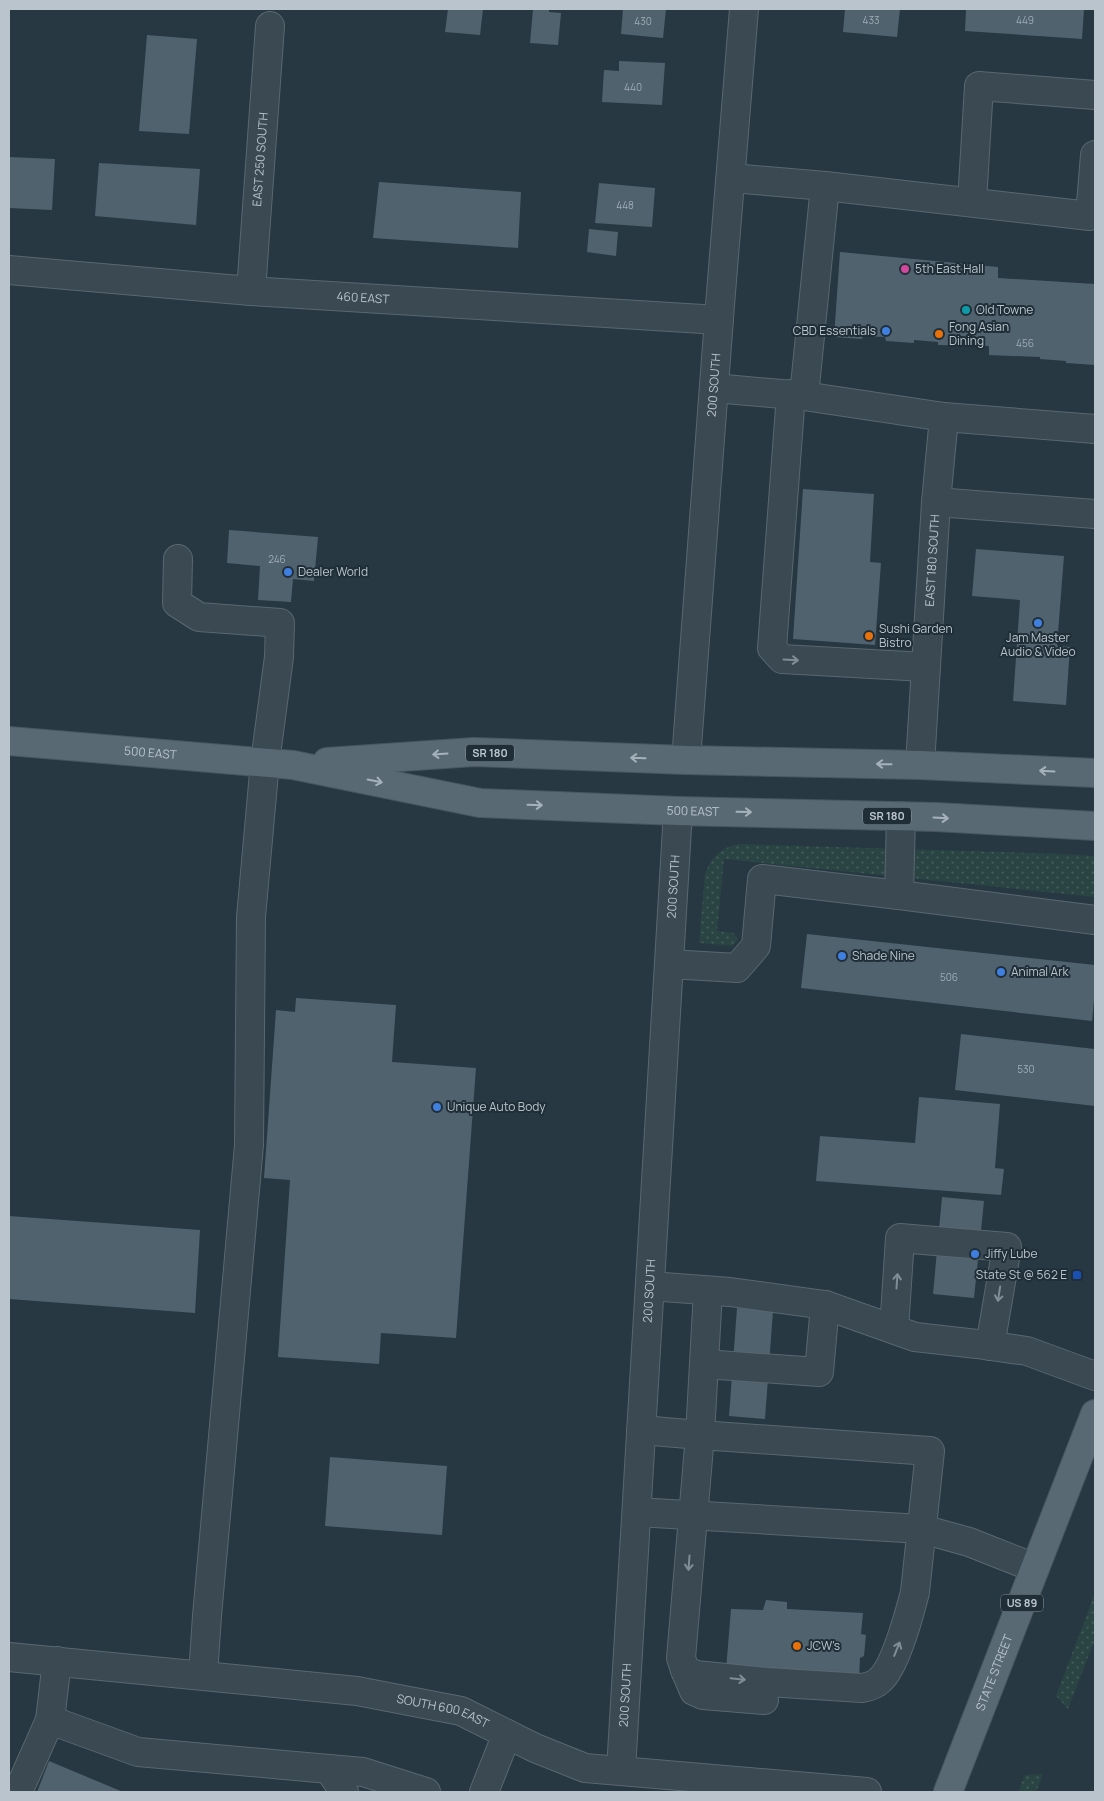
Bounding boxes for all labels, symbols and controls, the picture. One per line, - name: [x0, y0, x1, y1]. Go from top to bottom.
- house number: 433: [863, 13, 879, 27]
- house number: 449: [1016, 13, 1034, 27]
- house number: 430: [634, 14, 652, 28]
- house number: 440: [624, 80, 642, 94]
- street label: EAST 250 SOUTH: [248, 112, 272, 207]
- house number: 448: [616, 198, 634, 212]
- place label: 5th East Hall: [915, 260, 984, 277]
- marker: 5th East Hall: [899, 263, 911, 275]
- street label: 460 EAST: [336, 287, 391, 308]
- place label: Old Towne: [976, 301, 1033, 318]
- marker: Old Towne: [960, 304, 972, 316]
- place label: Fong Asian Dining: [949, 318, 1009, 349]
- place label: CBD Essentials: [793, 322, 876, 339]
- marker: CBD Essentials: [880, 325, 892, 337]
- marker: Fong Asian Dining: [933, 328, 945, 340]
- house number: 456: [1016, 336, 1034, 350]
- street label: 200 SOUTH: [703, 353, 724, 417]
- street label: EAST 180 SOUTH: [921, 514, 943, 607]
- house number: 246: [268, 552, 286, 566]
- place label: Dealer World: [298, 563, 368, 580]
- marker: Dealer World: [282, 566, 294, 578]
- marker: Jam Master Audio & Video: [1032, 617, 1044, 629]
- place label: Sushi Garden Bistro: [879, 620, 953, 651]
- place label: Jam Master Audio & Video: [1000, 629, 1076, 660]
- marker: Sushi Garden Bistro: [863, 630, 875, 642]
- one-way arrow: [782, 655, 798, 664]
- street label: 500 EAST: [124, 742, 178, 763]
- road number: SR 180: [466, 744, 514, 761]
- one-way arrow: [433, 750, 449, 759]
- one-way arrow: [630, 753, 646, 763]
- one-way arrow: [876, 759, 892, 769]
- one-way arrow: [1039, 766, 1055, 775]
- one-way arrow: [367, 777, 383, 786]
- one-way arrow: [527, 800, 543, 810]
- street label: 500 EAST: [666, 802, 720, 820]
- one-way arrow: [736, 808, 752, 817]
- road number: SR 180: [863, 808, 911, 824]
- one-way arrow: [933, 813, 949, 822]
- street label: 200 SOUTH: [663, 854, 683, 919]
- place label: Shade Nine: [852, 947, 915, 964]
- marker: Shade Nine: [836, 950, 848, 962]
- place label: Animal Ark: [1011, 963, 1070, 980]
- marker: Animal Ark: [995, 966, 1007, 978]
- house number: 506: [940, 970, 958, 984]
- house number: 530: [1017, 1062, 1035, 1076]
- place label: Unique Auto Body: [447, 1098, 546, 1115]
- marker: Unique Auto Body: [431, 1101, 443, 1113]
- place label: Jiffy Lube: [985, 1245, 1037, 1262]
- marker: Jiffy Lube: [969, 1248, 981, 1260]
- street label: 200 SOUTH: [639, 1258, 659, 1323]
- place label: State St @ 562 E: [976, 1266, 1067, 1283]
- marker: State St @ 562 E: [1071, 1269, 1083, 1281]
- one-way arrow: [892, 1273, 902, 1289]
- one-way arrow: [994, 1286, 1004, 1302]
- one-way arrow: [685, 1555, 694, 1571]
- road number: US 89: [1001, 1595, 1043, 1612]
- street label: STATE STREET: [971, 1631, 1017, 1713]
- place label: JCW's: [807, 1637, 840, 1654]
- marker: JCW's: [791, 1640, 803, 1652]
- one-way arrow: [892, 1642, 902, 1657]
- street label: 200 SOUTH: [615, 1663, 635, 1727]
- one-way arrow: [730, 1675, 746, 1684]
- street label: SOUTH 600 EAST: [395, 1690, 493, 1732]

